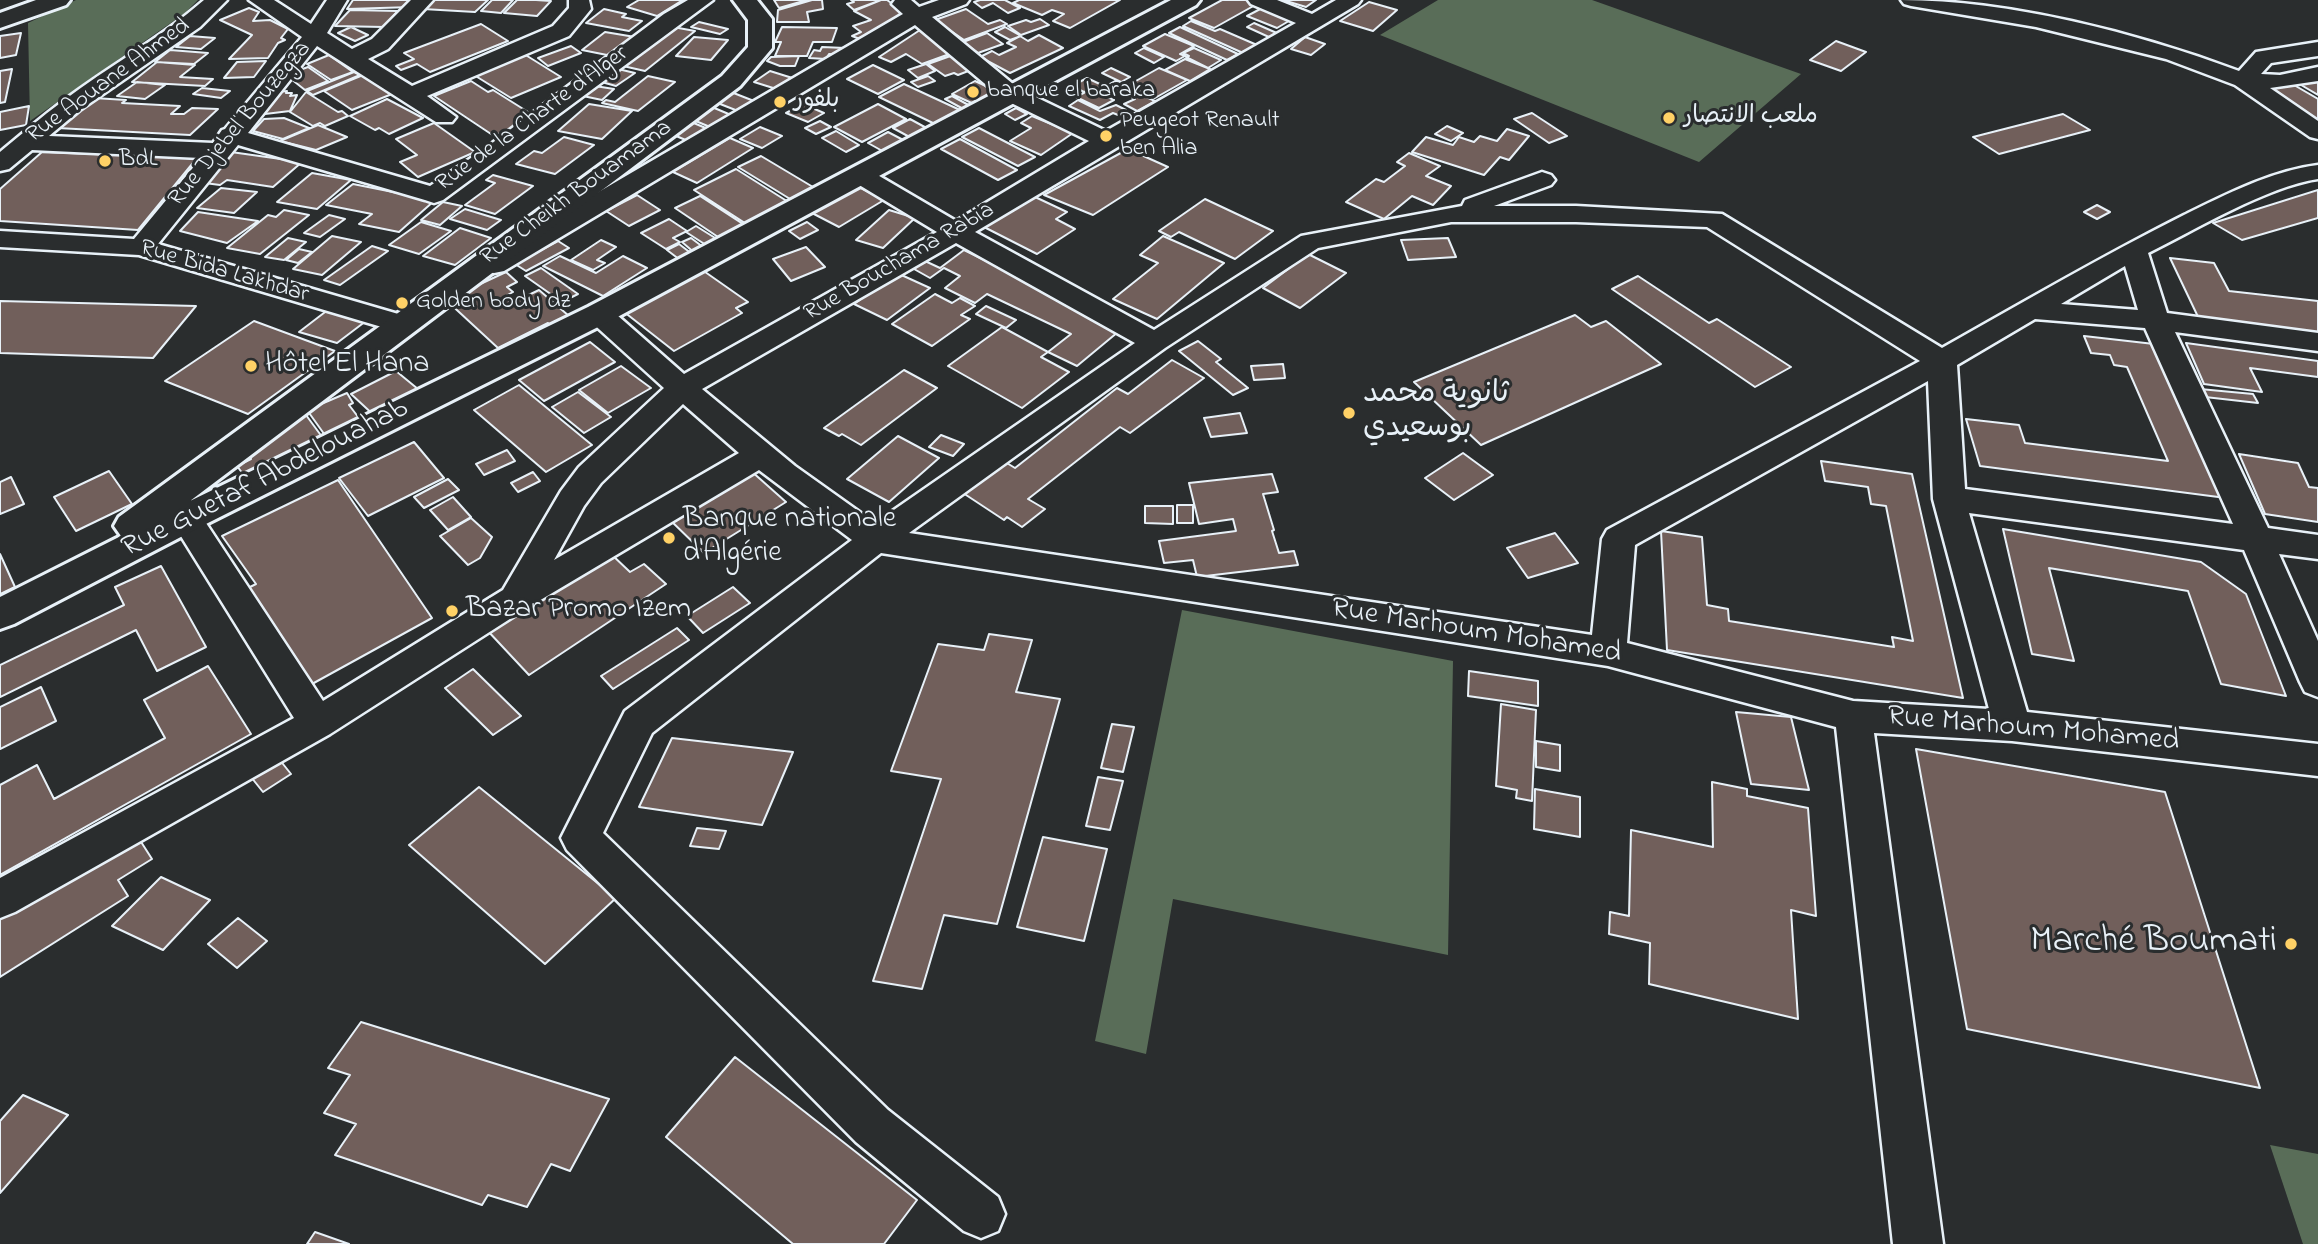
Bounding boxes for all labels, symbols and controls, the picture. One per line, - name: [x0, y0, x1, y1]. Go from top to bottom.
- street label: Rue Aouane Ahmed: [22, 13, 196, 151]
- street label: Rue Djebel Bouzegza: [163, 36, 319, 214]
- street label: Rue de la Charte d'Alger: [431, 41, 635, 199]
- place label: banque el baraka: [987, 78, 1155, 106]
- marker: banque el baraka: [965, 84, 981, 100]
- place label: بلفور: [794, 88, 839, 116]
- marker: بلفور: [772, 94, 788, 110]
- place label: ملعب الانتصار: [1683, 104, 1818, 132]
- place label: Peugeot Renault ben Alia: [1120, 108, 1280, 164]
- marker: ملعب الانتصار: [1661, 110, 1677, 126]
- street label: Rue Cheikh Bouamama: [476, 115, 678, 273]
- marker: Peugeot Renault ben Alia: [1098, 128, 1114, 144]
- place label: BdL: [119, 147, 158, 175]
- marker: BdL: [97, 153, 113, 169]
- street label: Rue Bouchama Rabia: [800, 197, 1000, 329]
- street label: Rue Bida Lakhdar: [136, 235, 312, 311]
- place label: Golden body dz: [416, 289, 570, 317]
- marker: Golden body dz: [394, 295, 410, 311]
- place label: Hôtel El Hana: [265, 348, 429, 384]
- marker: Hôtel El Hana: [243, 358, 259, 374]
- place label: ثانوية محمد بوسعيدي: [1363, 378, 1509, 448]
- street label: Rue Guetaf Abdelouahab: [117, 392, 415, 568]
- marker: ثانوية محمد بوسعيدي: [1341, 405, 1357, 421]
- place label: Banque nationale d'Algérie: [683, 503, 896, 574]
- marker: Banque nationale d'Algérie: [661, 530, 677, 546]
- street label: Rue Marhoum Mohamed: [1329, 592, 1623, 674]
- place label: Bazar Promo Izem: [466, 593, 691, 629]
- marker: Bazar Promo Izem: [444, 603, 460, 619]
- street label: Rue Marhoum Mohamed: [1886, 700, 2180, 762]
- place label: Marché Boumati: [2030, 922, 2277, 966]
- marker: Marché Boumati: [2283, 936, 2299, 952]

